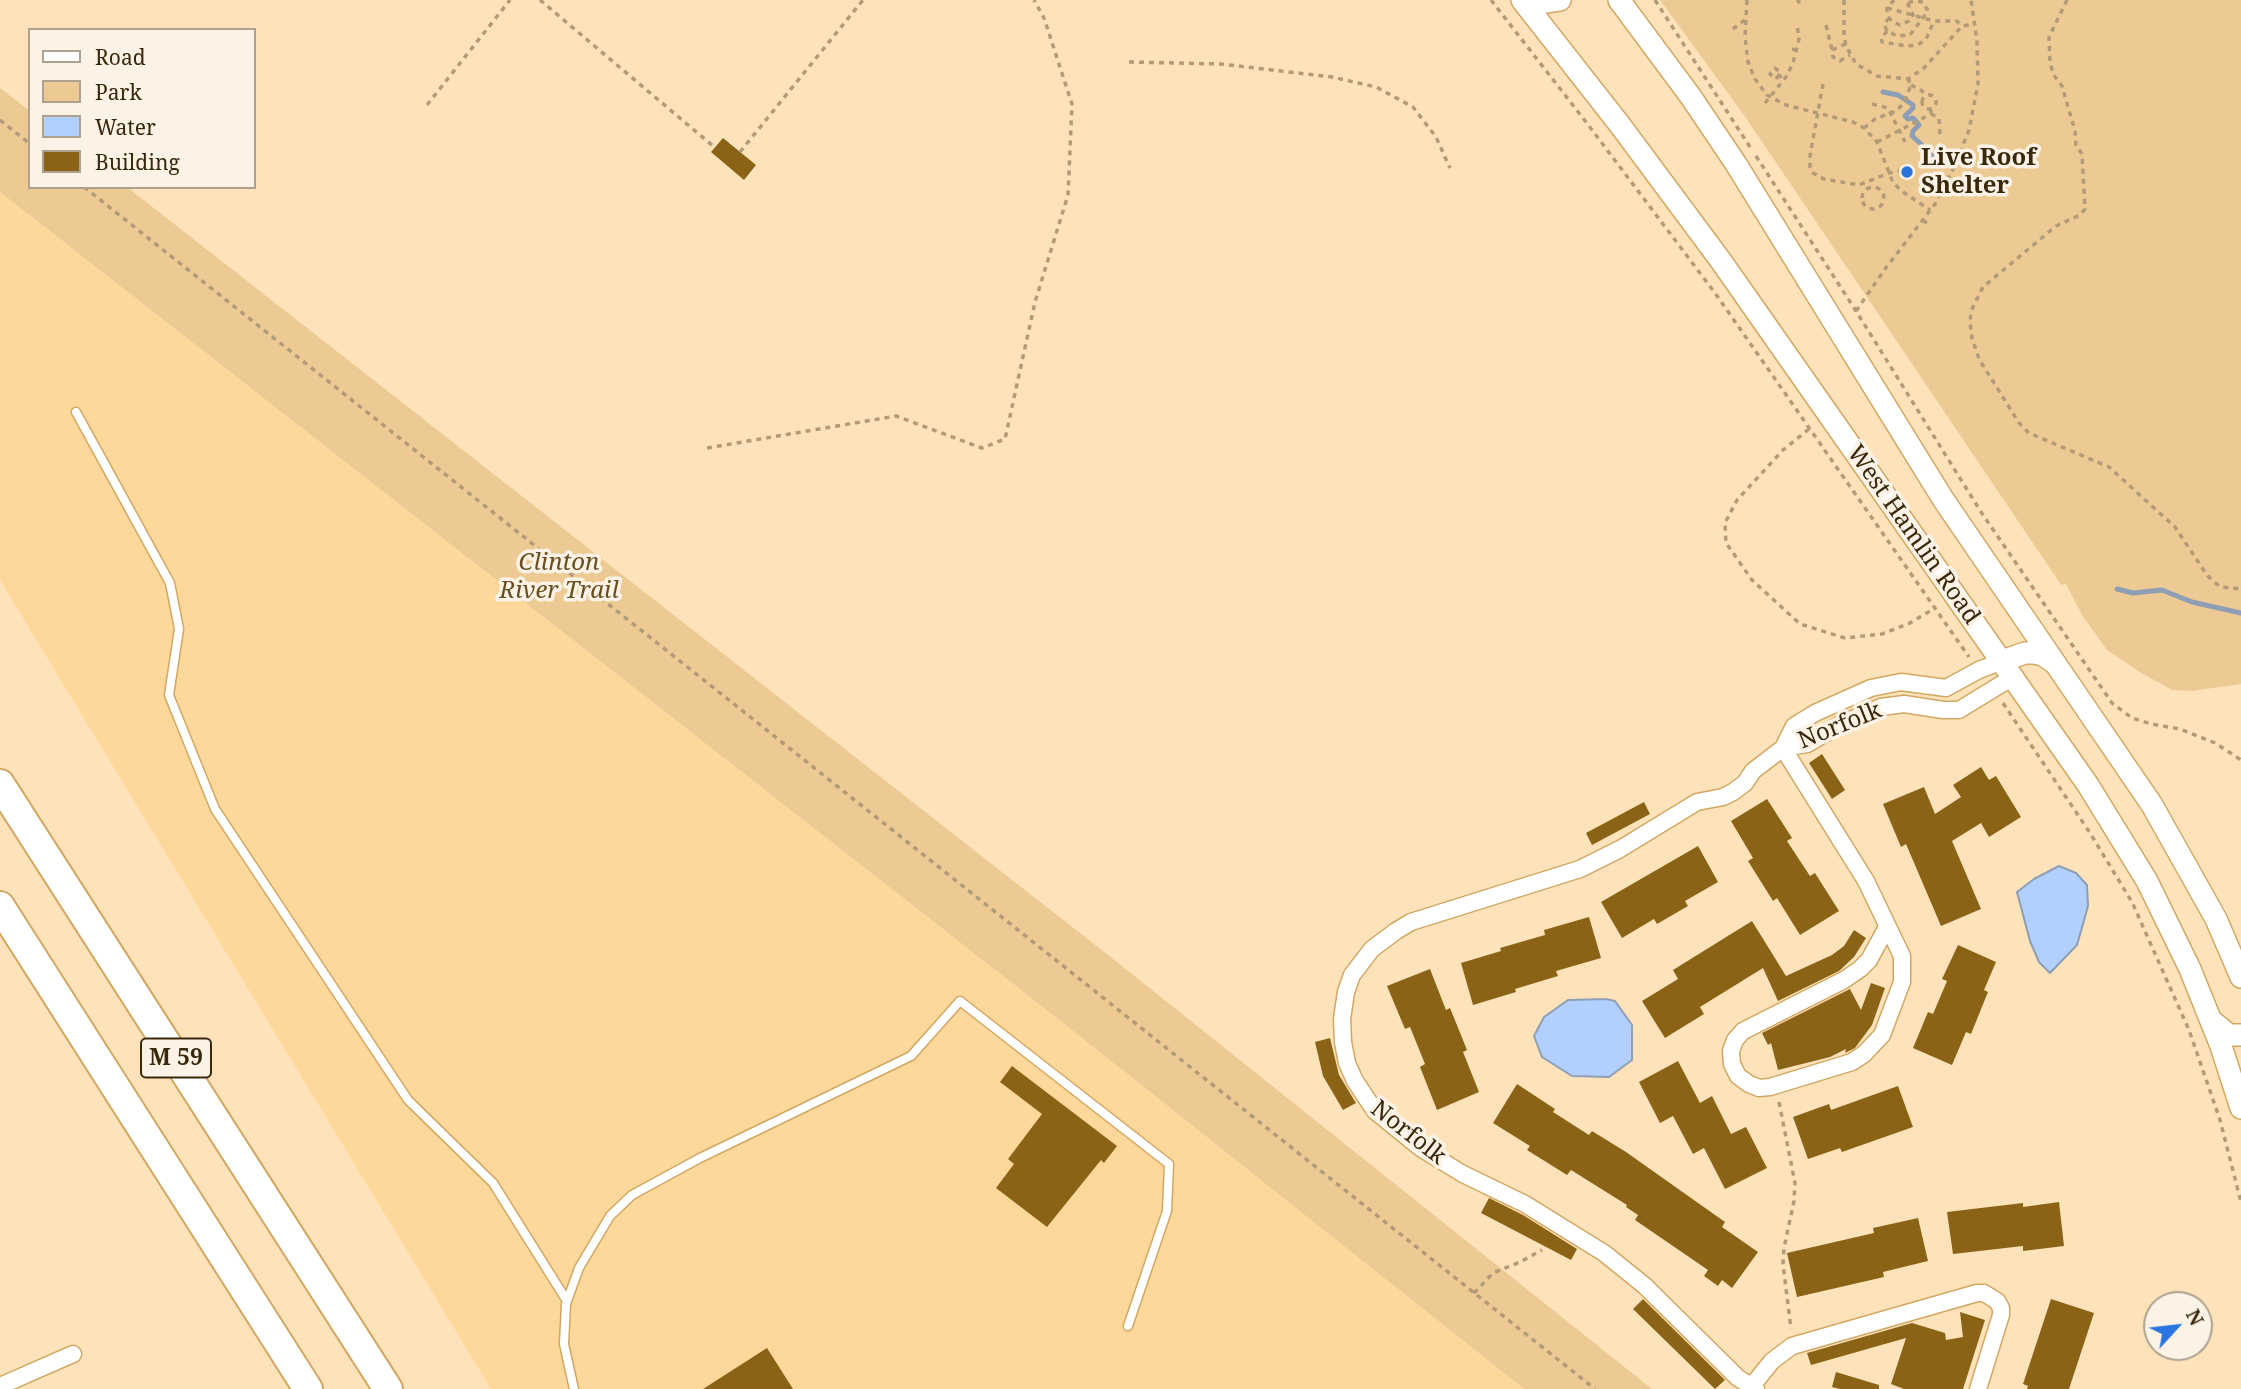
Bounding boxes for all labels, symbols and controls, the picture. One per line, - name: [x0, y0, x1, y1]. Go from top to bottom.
- legend: [28, 28, 256, 189]
- text: Road: [95, 43, 146, 71]
- text: Park: [95, 78, 142, 106]
- text: Water: [95, 113, 156, 141]
- place label: Live Roof Shelter: [1921, 144, 2036, 200]
- text: Building: [95, 148, 180, 176]
- marker: Live Roof Shelter: [1899, 164, 1915, 180]
- street label: West Hamlin Road: [1840, 440, 1986, 630]
- park label: Clinton River Trail: [499, 549, 619, 605]
- street label: Norfolk: [1794, 696, 1886, 756]
- road number: M 59: [141, 1038, 211, 1078]
- street label: Norfolk: [1365, 1095, 1451, 1171]
- north arrow: [2143, 1291, 2213, 1361]
- text: N: [2180, 1305, 2210, 1330]

